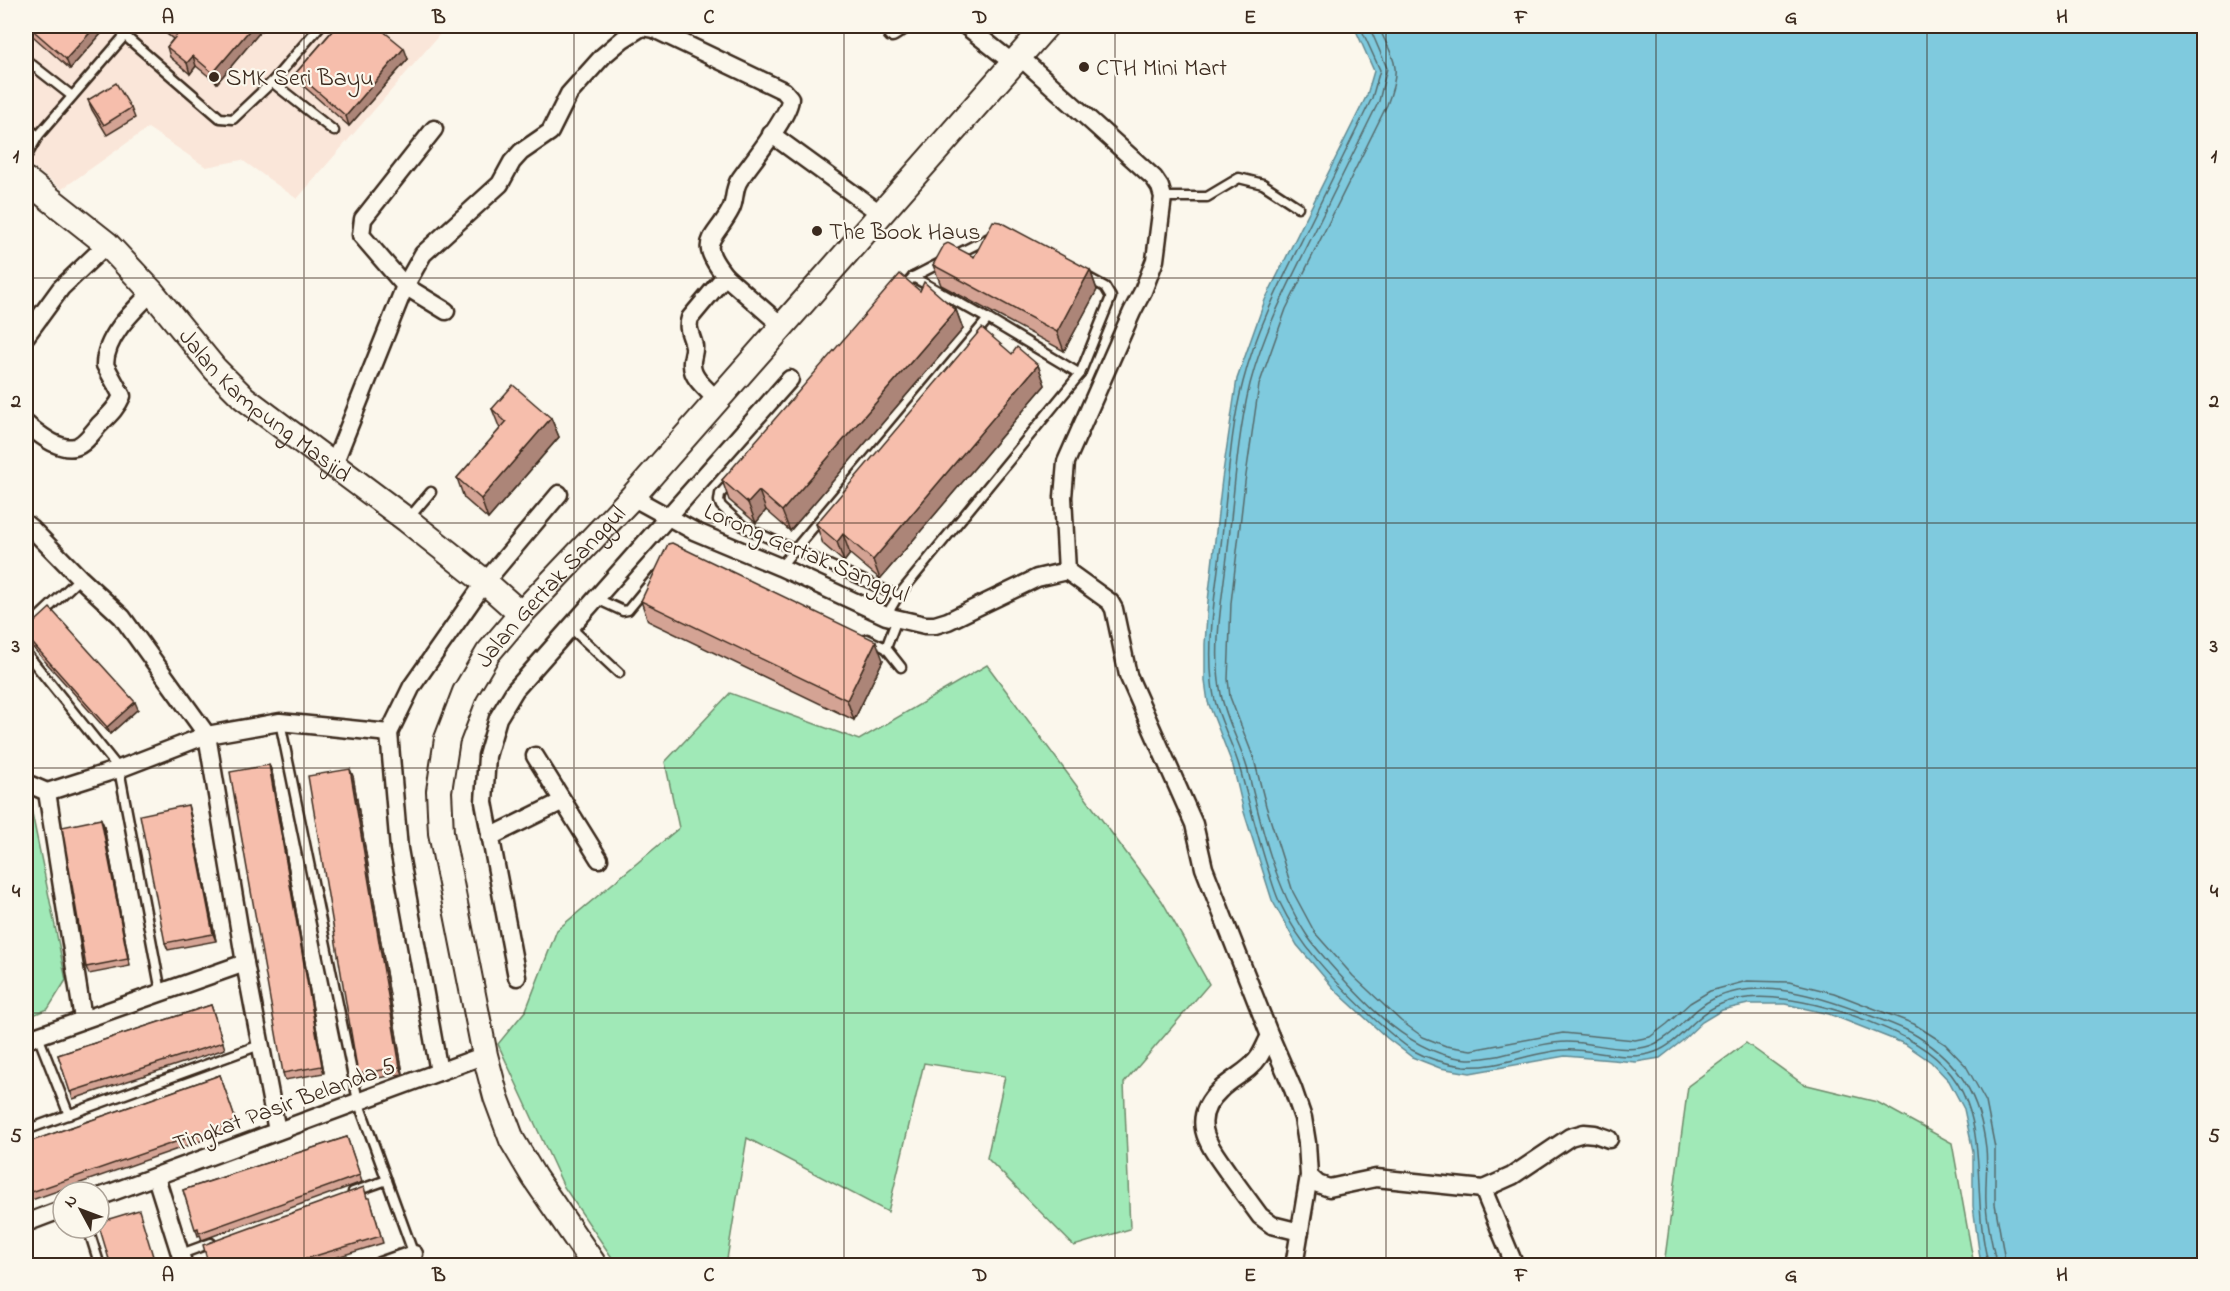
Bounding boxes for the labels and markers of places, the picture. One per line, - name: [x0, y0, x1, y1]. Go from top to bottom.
- place label: CTH Mini Mart: [1096, 52, 1227, 87]
- marker: CTH Mini Mart: [1077, 60, 1091, 74]
- place label: SMK Seri Bayu: [226, 62, 374, 98]
- marker: SMK Seri Bayu: [207, 70, 221, 84]
- place label: The Book Haus: [829, 216, 981, 251]
- marker: The Book Haus: [810, 224, 824, 238]

